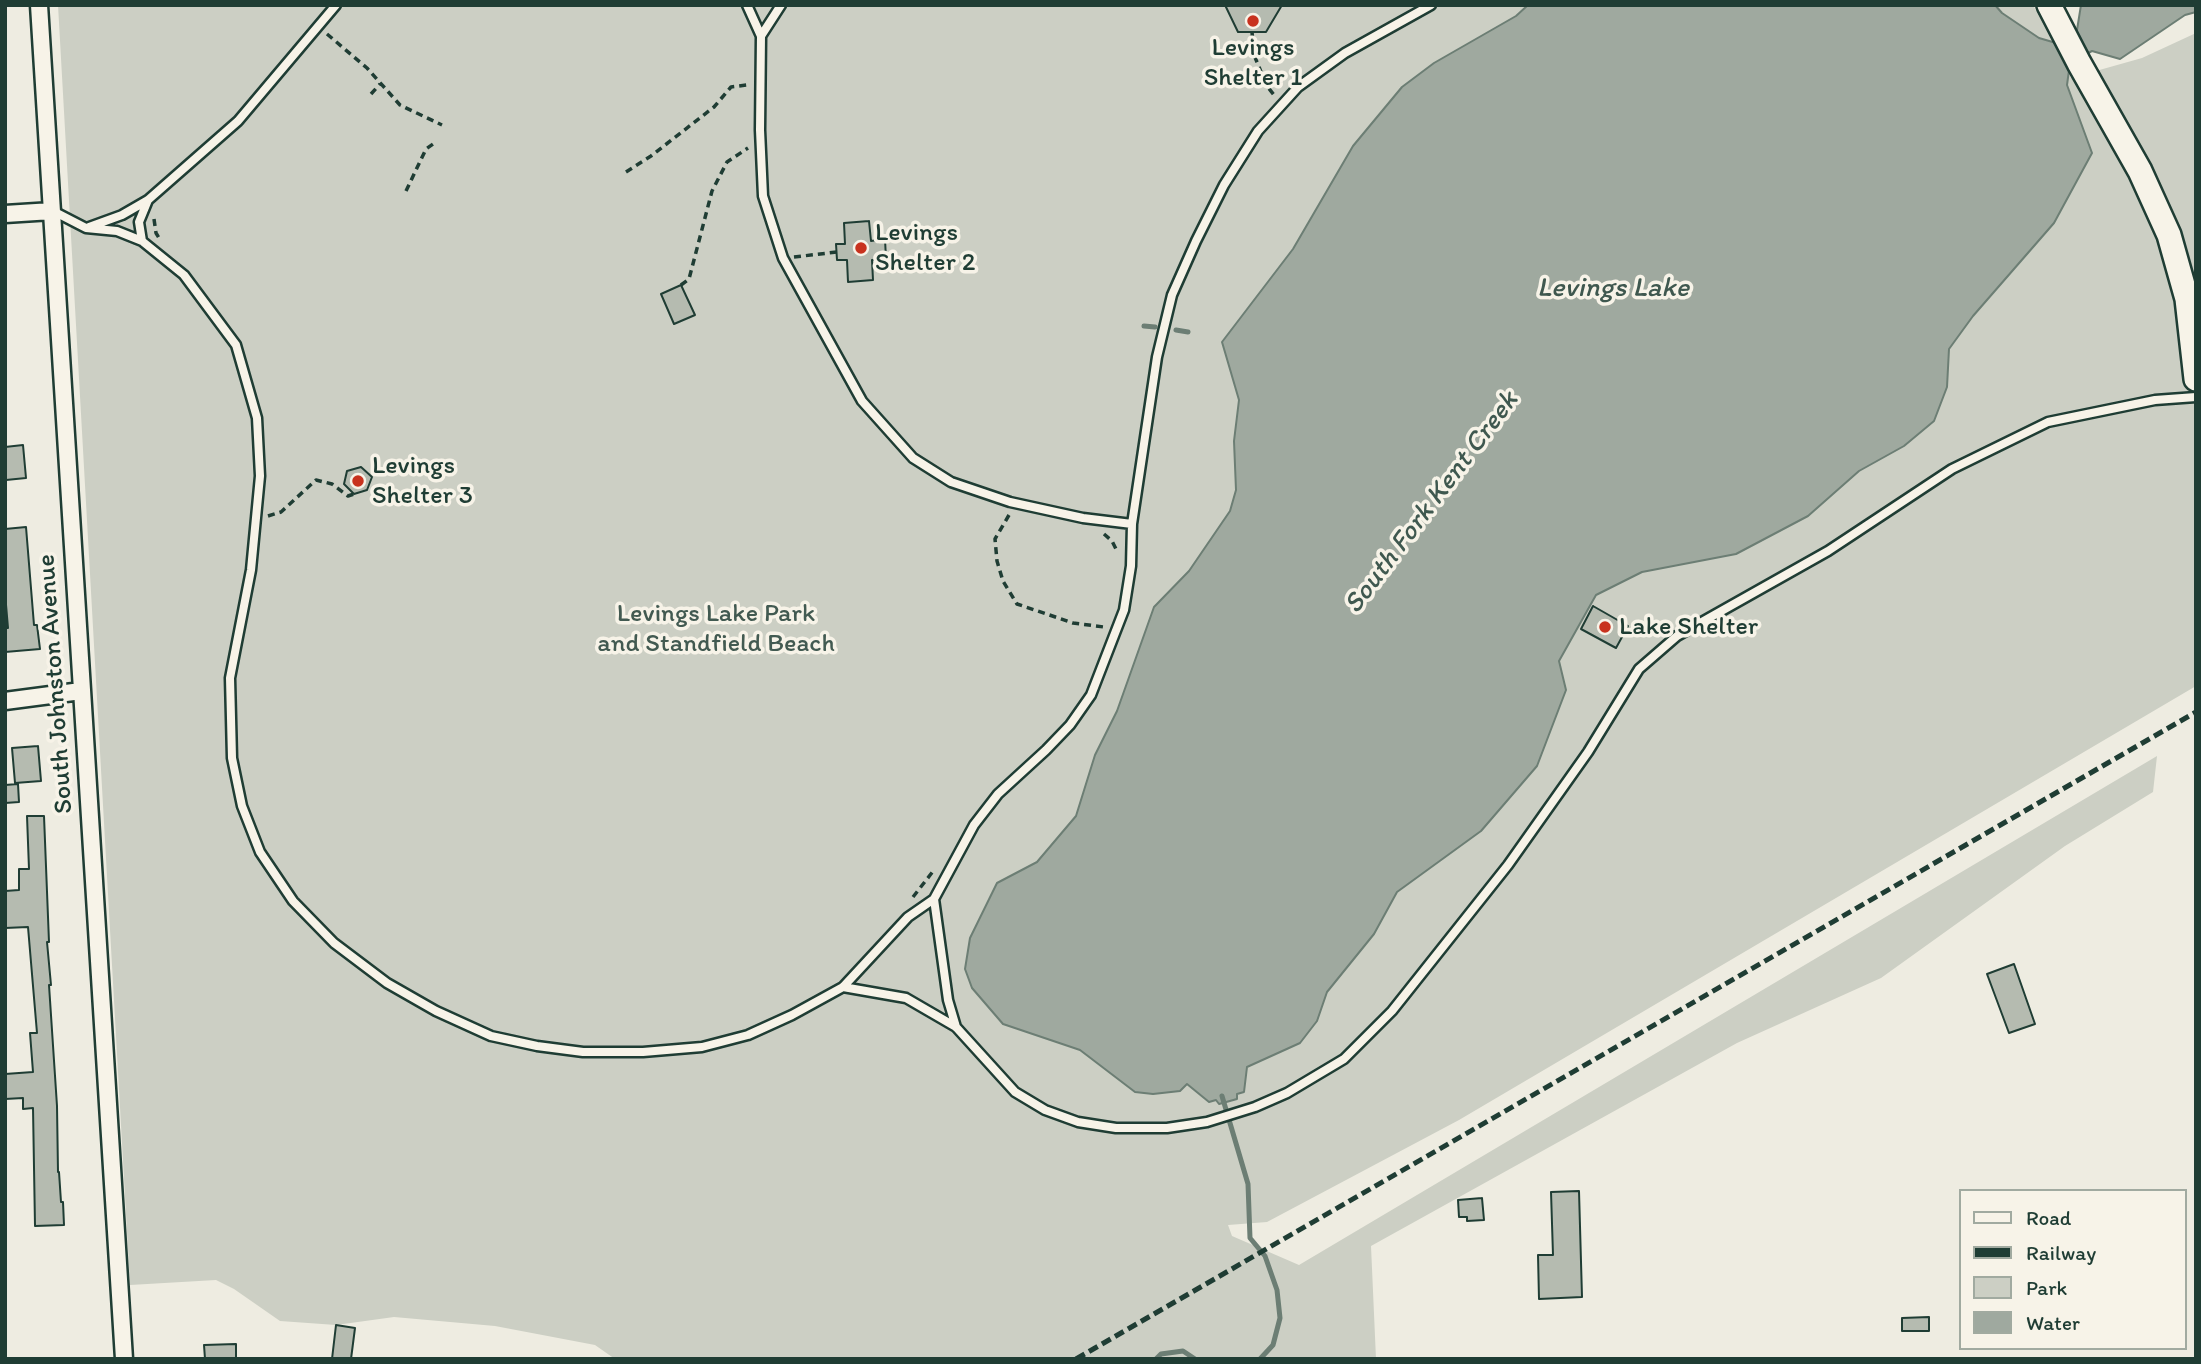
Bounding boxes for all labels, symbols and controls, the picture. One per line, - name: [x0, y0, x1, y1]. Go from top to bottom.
- marker: Levings Shelter 1: [1245, 13, 1261, 29]
- place label: Levings Shelter 1: [1204, 32, 1302, 94]
- place label: Levings Shelter 2: [875, 217, 975, 278]
- marker: Levings Shelter 2: [853, 240, 869, 256]
- water label: Levings Lake: [1537, 272, 1689, 306]
- water label: South Fork Kent Creek: [1337, 385, 1527, 621]
- place label: Levings Shelter 3: [372, 450, 473, 512]
- marker: Levings Shelter 3: [350, 473, 366, 489]
- street label: South Johnston Avenue: [31, 553, 81, 815]
- park label: Levings Lake Park and Standfield Beach: [597, 598, 835, 660]
- place label: Lake Shelter: [1619, 611, 1758, 643]
- marker: Lake Shelter: [1597, 619, 1613, 635]
- legend: [1960, 1189, 2187, 1350]
- text: Road: [2026, 1205, 2071, 1230]
- text: Railway: [2026, 1240, 2096, 1265]
- text: Park: [2026, 1275, 2067, 1300]
- text: Water: [2026, 1310, 2080, 1335]

